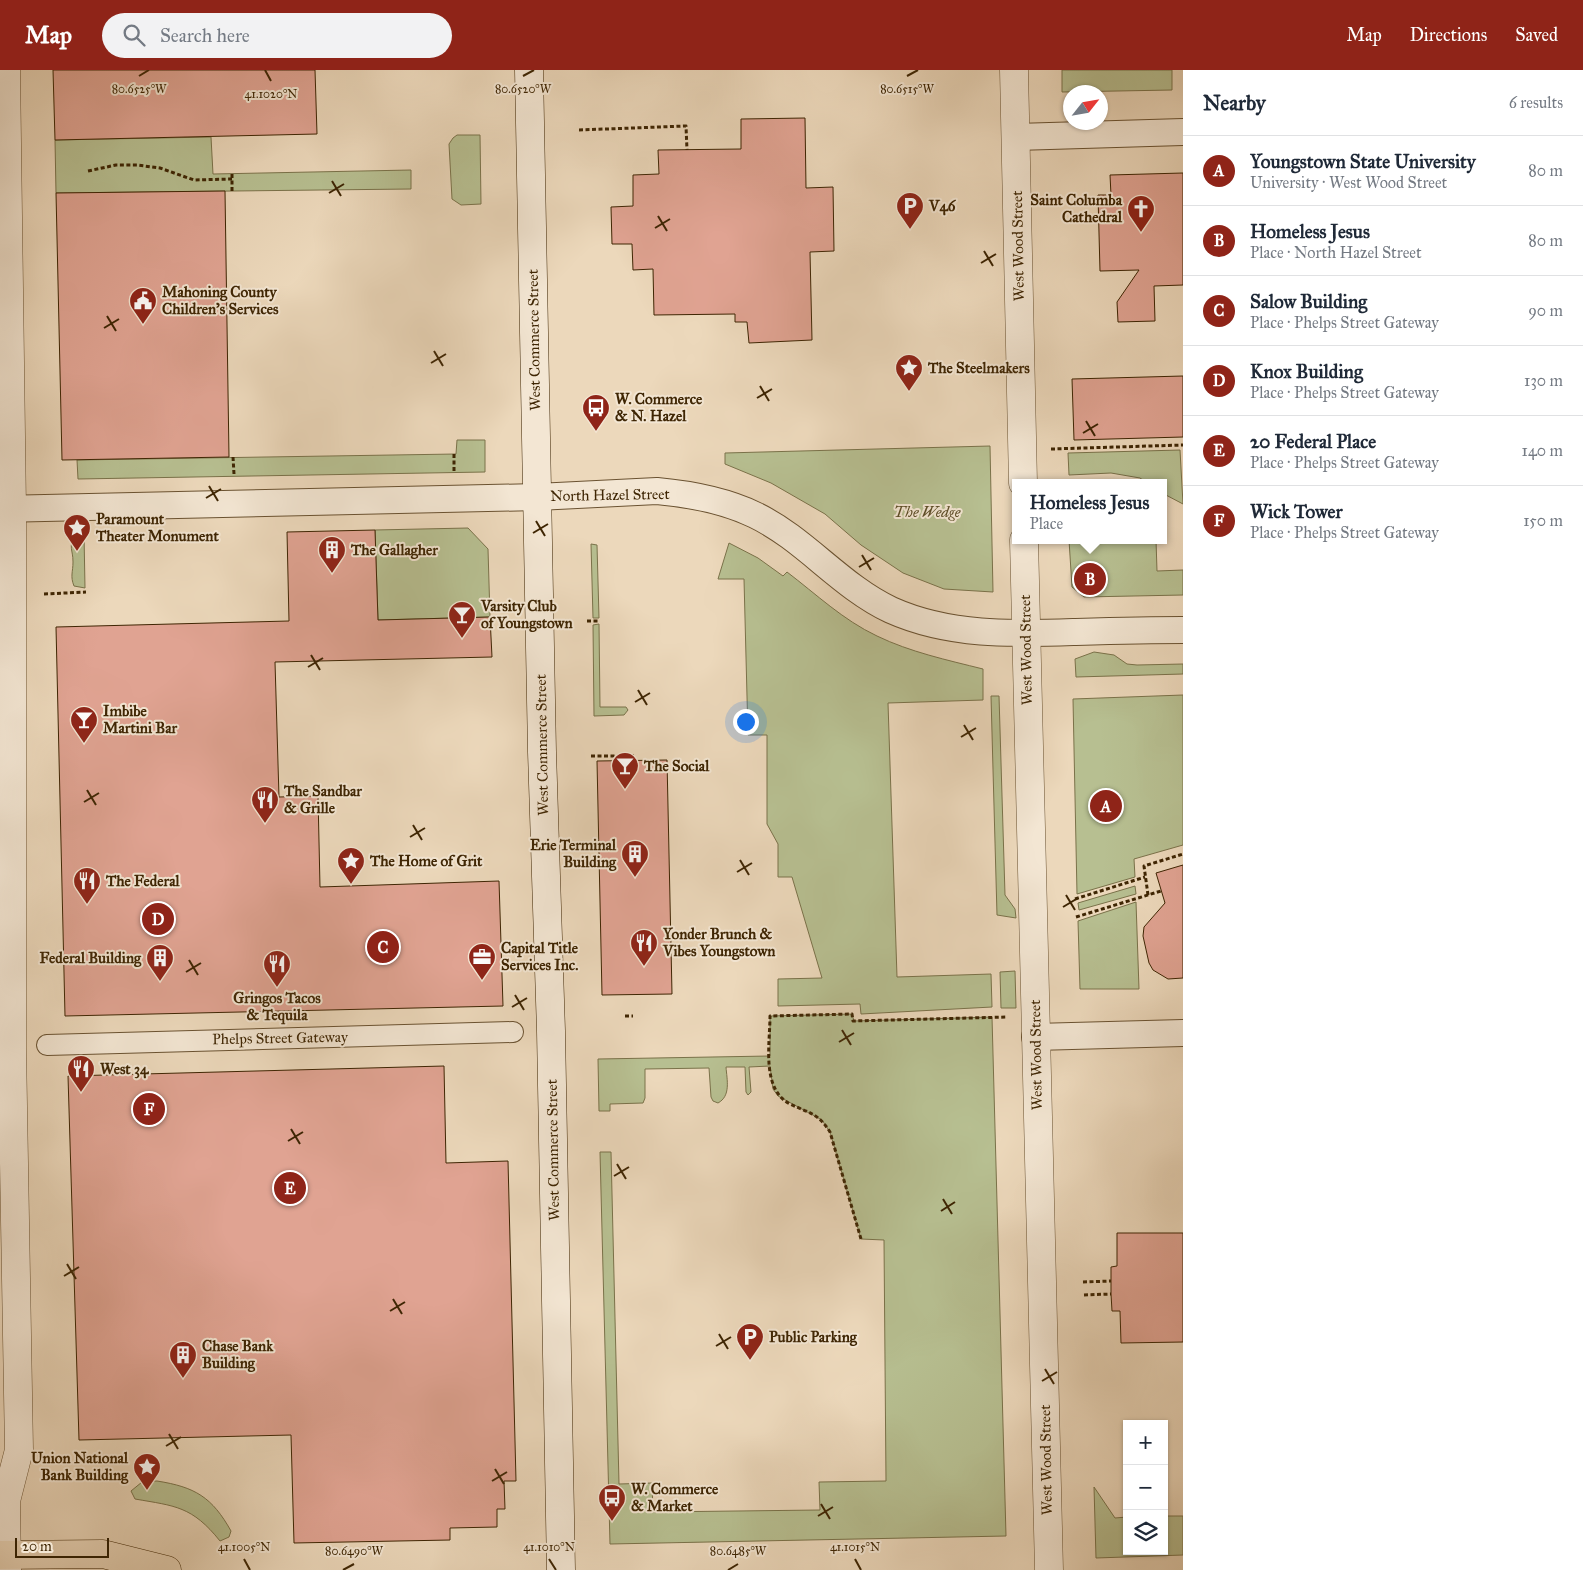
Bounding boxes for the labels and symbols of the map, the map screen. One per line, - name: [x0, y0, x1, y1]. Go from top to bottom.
- text: 80.6525°W: [112, 82, 167, 96]
- text: 80.6520°W: [495, 82, 552, 96]
- text: 80.6515°W: [880, 82, 934, 96]
- north arrow: [1063, 85, 1108, 130]
- text: 41.1020°N: [244, 87, 298, 101]
- street label: West Wood Street: [1008, 190, 1028, 302]
- parking icon: V46: [895, 191, 925, 230]
- place label: Saint Columba Cathedral: [1030, 191, 1123, 226]
- church icon: Saint Columba Cathedral: [1126, 194, 1156, 233]
- place label: V46: [928, 197, 957, 216]
- street label: West Commerce Street: [524, 268, 544, 411]
- place label: Mahoning County Children's Services: [162, 283, 279, 318]
- public building icon: Mahoning County Children's Services: [128, 286, 158, 325]
- place icon: The Steelmakers: [894, 353, 924, 392]
- place label: The Steelmakers: [927, 359, 1030, 377]
- place label: W. Commerce & N. Hazel: [615, 390, 703, 425]
- bus stop icon: W. Commerce & N. Hazel: [581, 393, 611, 432]
- street label: North Hazel Street: [550, 485, 671, 505]
- park label: The Wedge: [894, 503, 961, 521]
- place label: Paramount Theater Monument: [95, 510, 219, 545]
- place icon: Paramount Theater Monument: [62, 513, 92, 552]
- building icon: The Gallagher: [317, 535, 347, 574]
- place label: The Gallagher: [350, 541, 438, 560]
- pin: B: [1074, 560, 1106, 598]
- street label: West Wood Street: [1016, 594, 1036, 706]
- place label: Varsity Club of Youngstown: [480, 597, 573, 633]
- bar icon: Varsity Club of Youngstown: [447, 600, 477, 639]
- street label: West Commerce Street: [532, 673, 552, 816]
- place label: Imbibe Martini Bar: [103, 702, 178, 737]
- bar icon: Imbibe Martini Bar: [69, 705, 99, 744]
- your location: [733, 709, 759, 735]
- bar icon: The Social: [610, 751, 640, 790]
- place label: The Social: [643, 757, 710, 775]
- place label: The Sandbar & Grille: [283, 782, 362, 817]
- restaurant icon: The Sandbar & Grille: [250, 785, 280, 824]
- pin: A: [1090, 787, 1122, 825]
- place label: Erie Terminal Building: [530, 836, 617, 872]
- building icon: Erie Terminal Building: [620, 839, 650, 878]
- place icon: The Home of Grit: [336, 846, 366, 885]
- place label: The Home of Grit: [369, 852, 483, 870]
- restaurant icon: The Federal: [72, 866, 102, 905]
- place label: The Federal: [105, 872, 180, 890]
- pin: D: [142, 900, 174, 938]
- place label: Yonder Brunch & Vibes Youngstown: [662, 925, 776, 961]
- pin: C: [367, 928, 399, 966]
- restaurant icon: Yonder Brunch & Vibes Youngstown: [629, 928, 659, 967]
- place label: Capital Title Services Inc.: [501, 939, 579, 974]
- office icon: Capital Title Services Inc.: [467, 942, 497, 981]
- building icon: Federal Building: [145, 943, 175, 982]
- place label: Federal Building: [39, 949, 142, 968]
- restaurant icon: Gringos Tacos & Tequila: [262, 949, 292, 988]
- place label: Gringos Tacos & Tequila: [233, 989, 321, 1025]
- street label: West Wood Street: [1026, 999, 1046, 1111]
- street label: Phelps Street Gateway: [212, 1028, 349, 1048]
- restaurant icon: West 34: [66, 1054, 96, 1093]
- place label: West 34: [100, 1060, 149, 1079]
- street label: West Commerce Street: [543, 1078, 563, 1221]
- pin: F: [133, 1090, 165, 1128]
- pin: E: [274, 1169, 306, 1207]
- parking icon: Public Parking: [735, 1322, 765, 1361]
- place label: Public Parking: [769, 1328, 858, 1347]
- place label: Chase Bank Building: [202, 1337, 274, 1373]
- building icon: Chase Bank Building: [168, 1340, 198, 1379]
- street label: West Wood Street: [1036, 1404, 1056, 1516]
- place label: Union National Bank Building: [31, 1449, 129, 1485]
- place icon: Union National Bank Building: [132, 1452, 162, 1491]
- place label: W. Commerce & Market: [631, 1480, 719, 1515]
- bus stop icon: W. Commerce & Market: [597, 1483, 627, 1522]
- scale bar: [15, 1535, 109, 1558]
- text: 41.1005°N: [218, 1540, 270, 1554]
- text: 41.1010°N: [523, 1540, 575, 1554]
- text: 41.1015°N: [830, 1540, 880, 1554]
- text: 80.6490°W: [325, 1544, 384, 1558]
- text: 80.6485°W: [710, 1544, 767, 1558]

